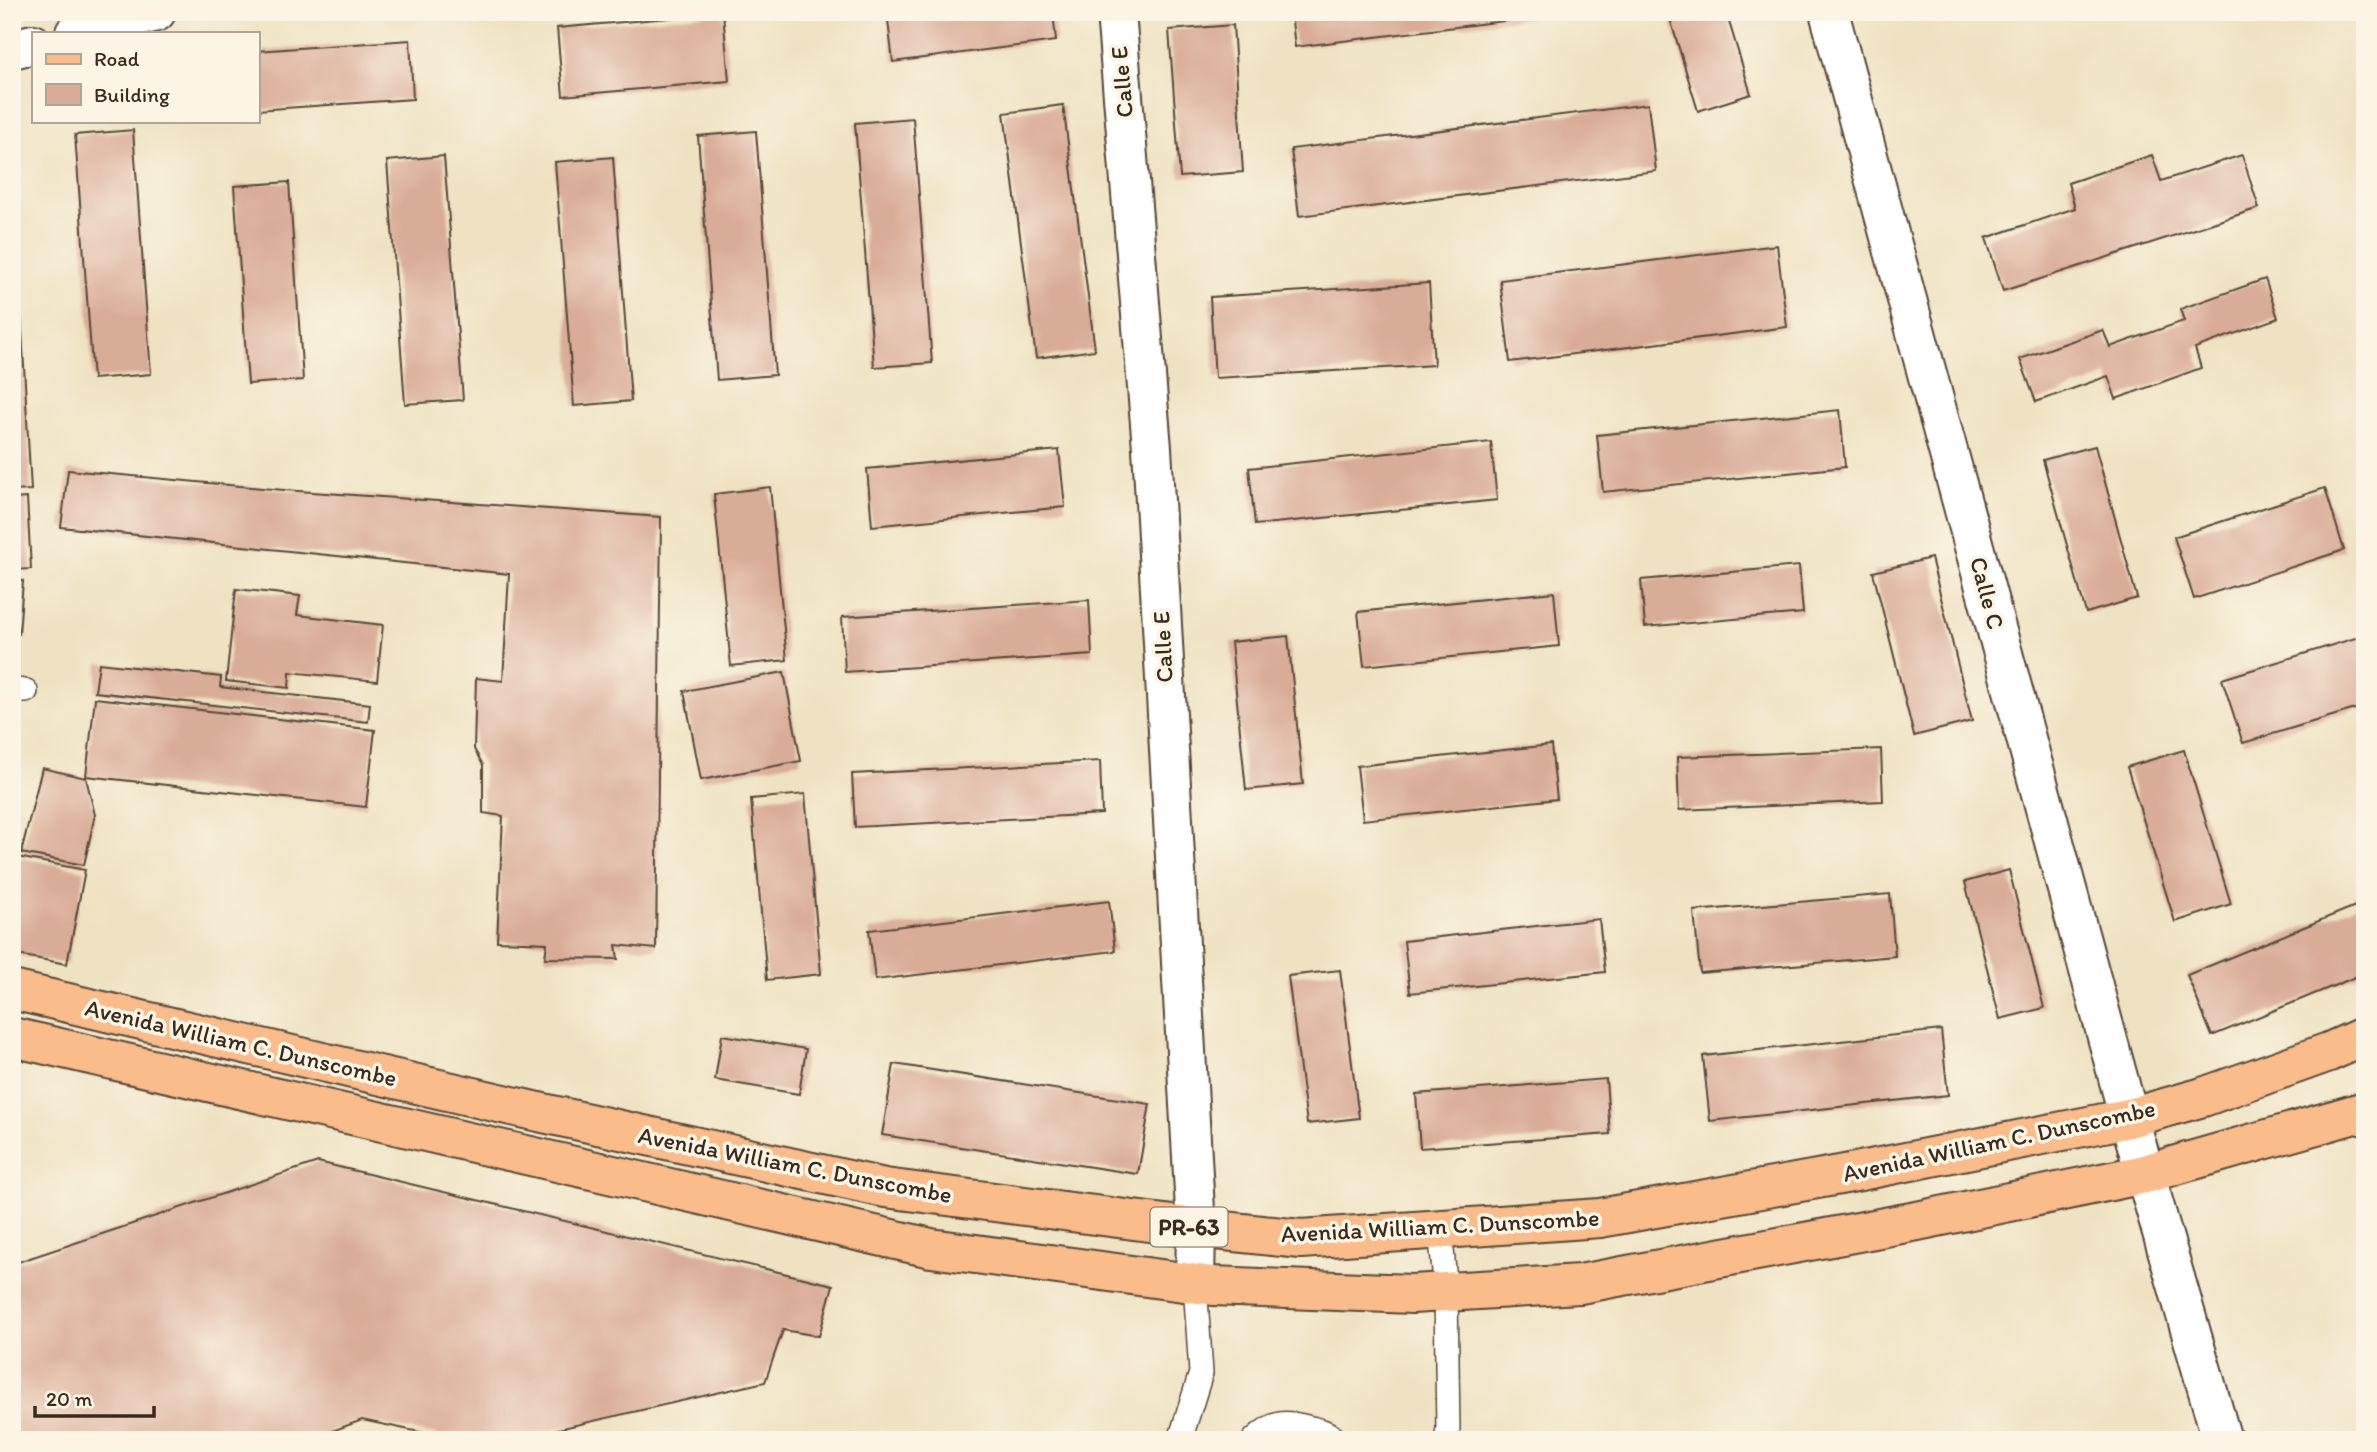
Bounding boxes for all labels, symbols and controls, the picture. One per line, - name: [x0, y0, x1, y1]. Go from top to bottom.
- legend: [32, 32, 259, 122]
- street label: Calle E: [1104, 45, 1139, 119]
- text: Road: [94, 46, 140, 71]
- text: Building: [94, 82, 170, 107]
- street label: Calle C: [1964, 553, 2011, 632]
- street label: Calle E: [1146, 611, 1179, 684]
- street label: Avenida William C. Dunscombe: [82, 993, 400, 1093]
- street label: Avenida William C. Dunscombe: [1840, 1093, 2158, 1188]
- street label: Avenida William C. Dunscombe: [636, 1120, 954, 1209]
- street label: Avenida William C. Dunscombe: [1280, 1203, 1600, 1248]
- road number: PR-63: [1150, 1208, 1228, 1246]
- scale bar: [35, 1375, 154, 1419]
- text: 20 m: [46, 1386, 93, 1411]

